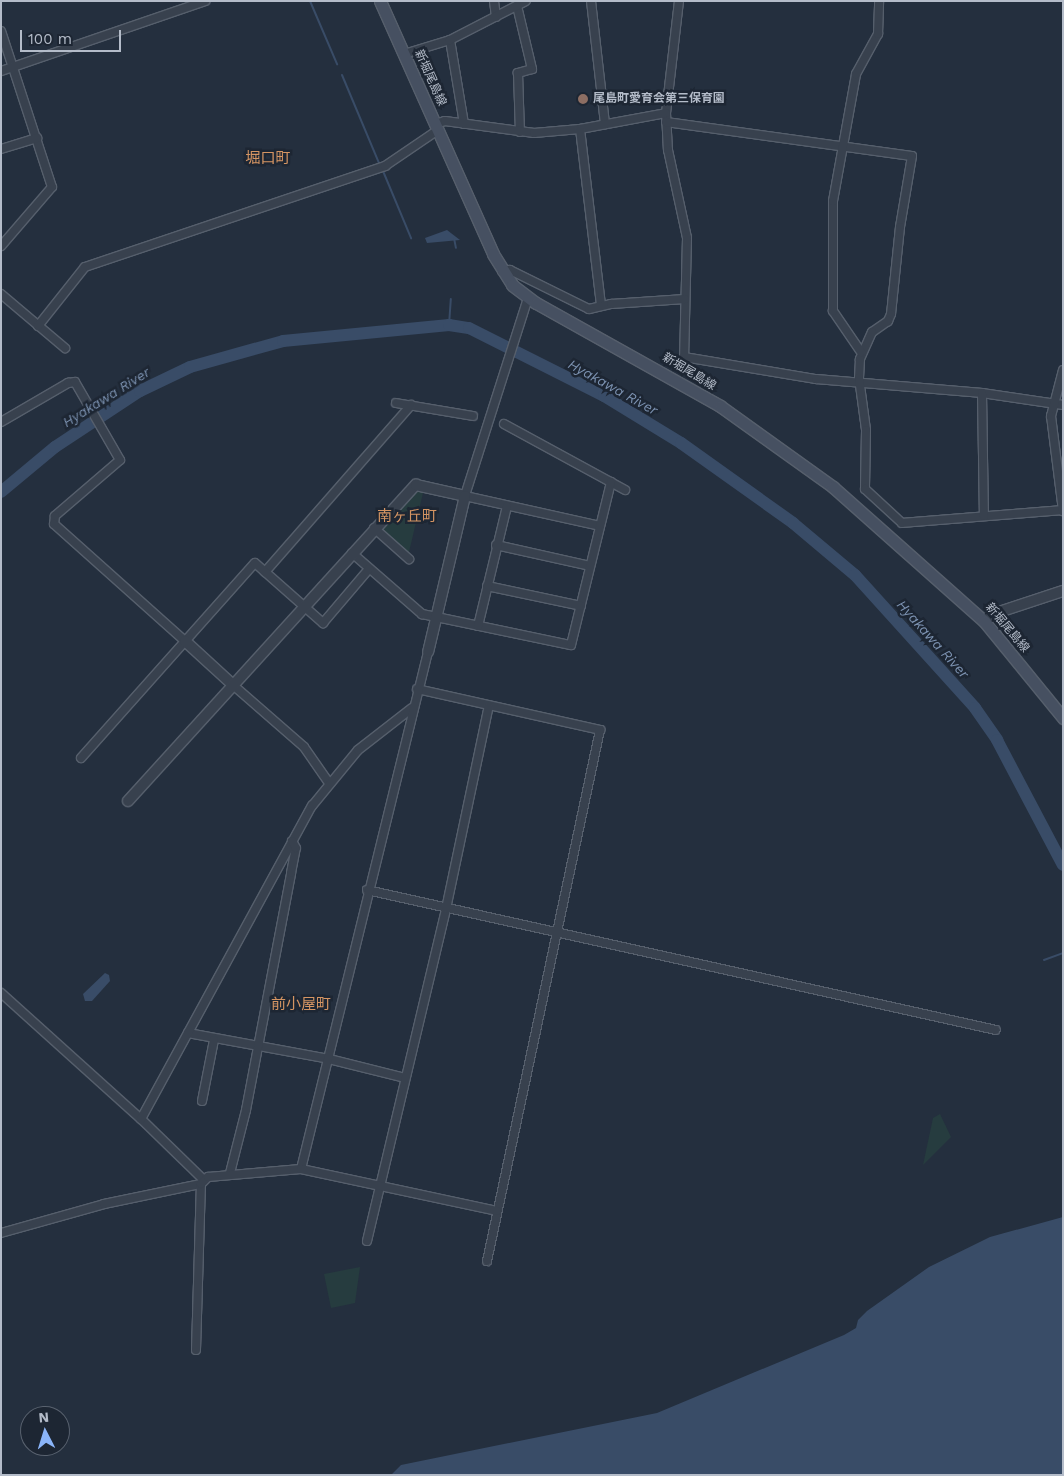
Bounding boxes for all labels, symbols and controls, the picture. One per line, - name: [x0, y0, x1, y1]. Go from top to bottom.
- scale bar: [22, 20, 124, 52]
- text: 100 m: [28, 30, 72, 48]
- street label: 新堀尾島線: [411, 48, 449, 108]
- place label: 尾島町愛育会第三保育園: [593, 92, 725, 106]
- marker: 尾島町愛育会第三保育園: [577, 93, 589, 105]
- district label: 堀口町: [246, 150, 290, 168]
- street label: 新堀尾島線: [660, 350, 718, 394]
- water label: Hyakawa River: [565, 356, 661, 418]
- water label: Hyakawa River: [59, 363, 153, 431]
- district label: 南ヶ丘町: [377, 508, 437, 526]
- water label: Hyakawa River: [893, 596, 973, 682]
- street label: 新堀尾島線: [982, 600, 1032, 656]
- district label: 前小屋町: [271, 996, 331, 1014]
- north arrow: [20, 1406, 70, 1456]
- text: N: [38, 1409, 50, 1425]

